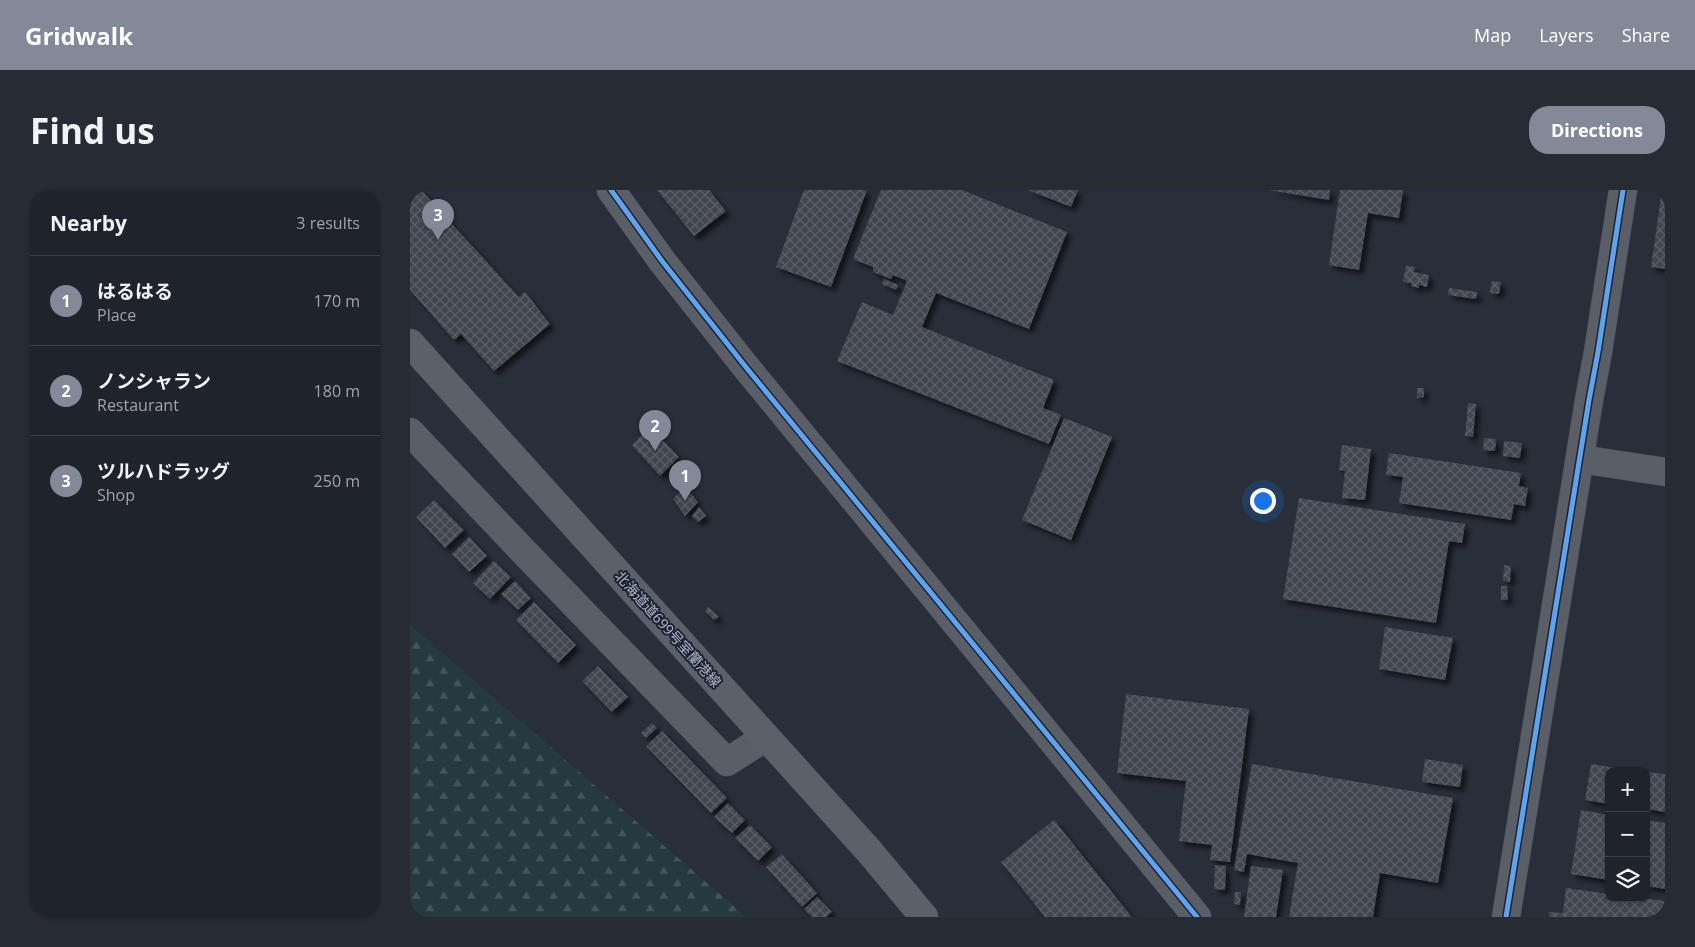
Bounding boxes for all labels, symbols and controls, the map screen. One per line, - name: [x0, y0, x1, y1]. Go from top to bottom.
- text: Gridwalk: [25, 19, 133, 52]
- text: Map: [1474, 23, 1511, 47]
- text: Layers: [1539, 23, 1594, 47]
- text: Share: [1622, 23, 1670, 47]
- button: Directions: [1529, 106, 1665, 154]
- text: Find us: [30, 107, 155, 154]
- pin: 3: [422, 199, 454, 240]
- text: Nearby: [50, 209, 127, 237]
- text: 3 results: [296, 212, 360, 234]
- text: はるはる: [97, 278, 173, 304]
- text: 1: [61, 290, 71, 312]
- text: 170 m: [314, 290, 360, 312]
- text: Place: [97, 304, 136, 326]
- text: ノンシャラン: [97, 368, 211, 394]
- text: 2: [61, 380, 71, 402]
- text: 180 m: [314, 380, 360, 402]
- text: Restaurant: [97, 394, 179, 416]
- pin: 2: [639, 410, 671, 451]
- text: ツルハドラッグ: [97, 458, 230, 484]
- pin: 1: [669, 460, 701, 501]
- text: 3: [61, 470, 71, 492]
- text: 250 m: [314, 470, 360, 492]
- text: Shop: [97, 484, 135, 506]
- your location: [1250, 488, 1276, 514]
- street label: 北海道道699号室蘭港線: [611, 567, 726, 691]
- map controls: [1605, 767, 1650, 902]
- button: +: [1605, 767, 1650, 812]
- button: −: [1605, 812, 1650, 857]
- button: layers: [1605, 857, 1650, 902]

